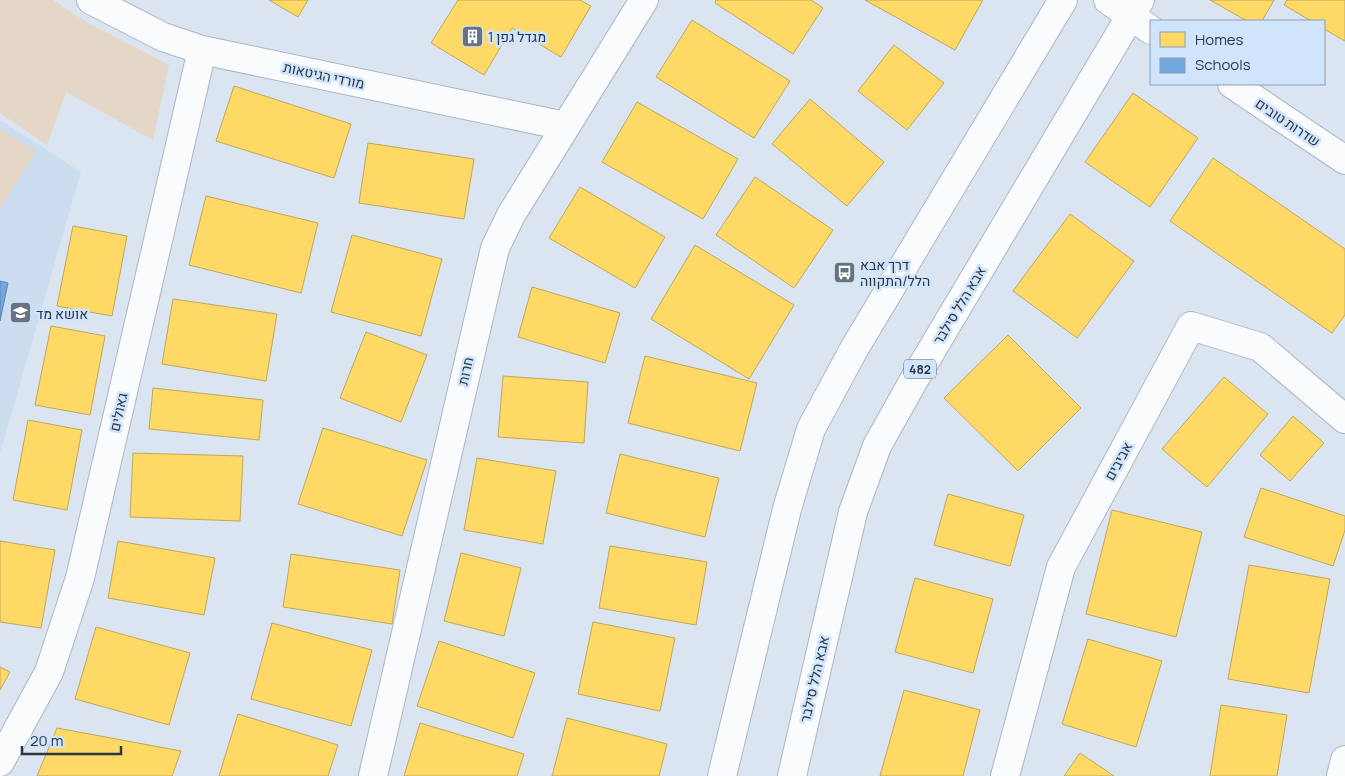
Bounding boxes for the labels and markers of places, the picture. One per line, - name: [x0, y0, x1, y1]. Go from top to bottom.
- building icon: מגדל גפן 1: [460, 24, 484, 48]
- place label: מגדל גפן 1: [488, 27, 546, 46]
- place label: דרך אבא הלל/התקווה: [860, 255, 930, 290]
- bus stop icon: דרך אבא הלל/התקווה: [832, 260, 856, 284]
- school or university icon: אושא מד: [8, 301, 32, 325]
- place label: אושא מד: [36, 304, 88, 323]

